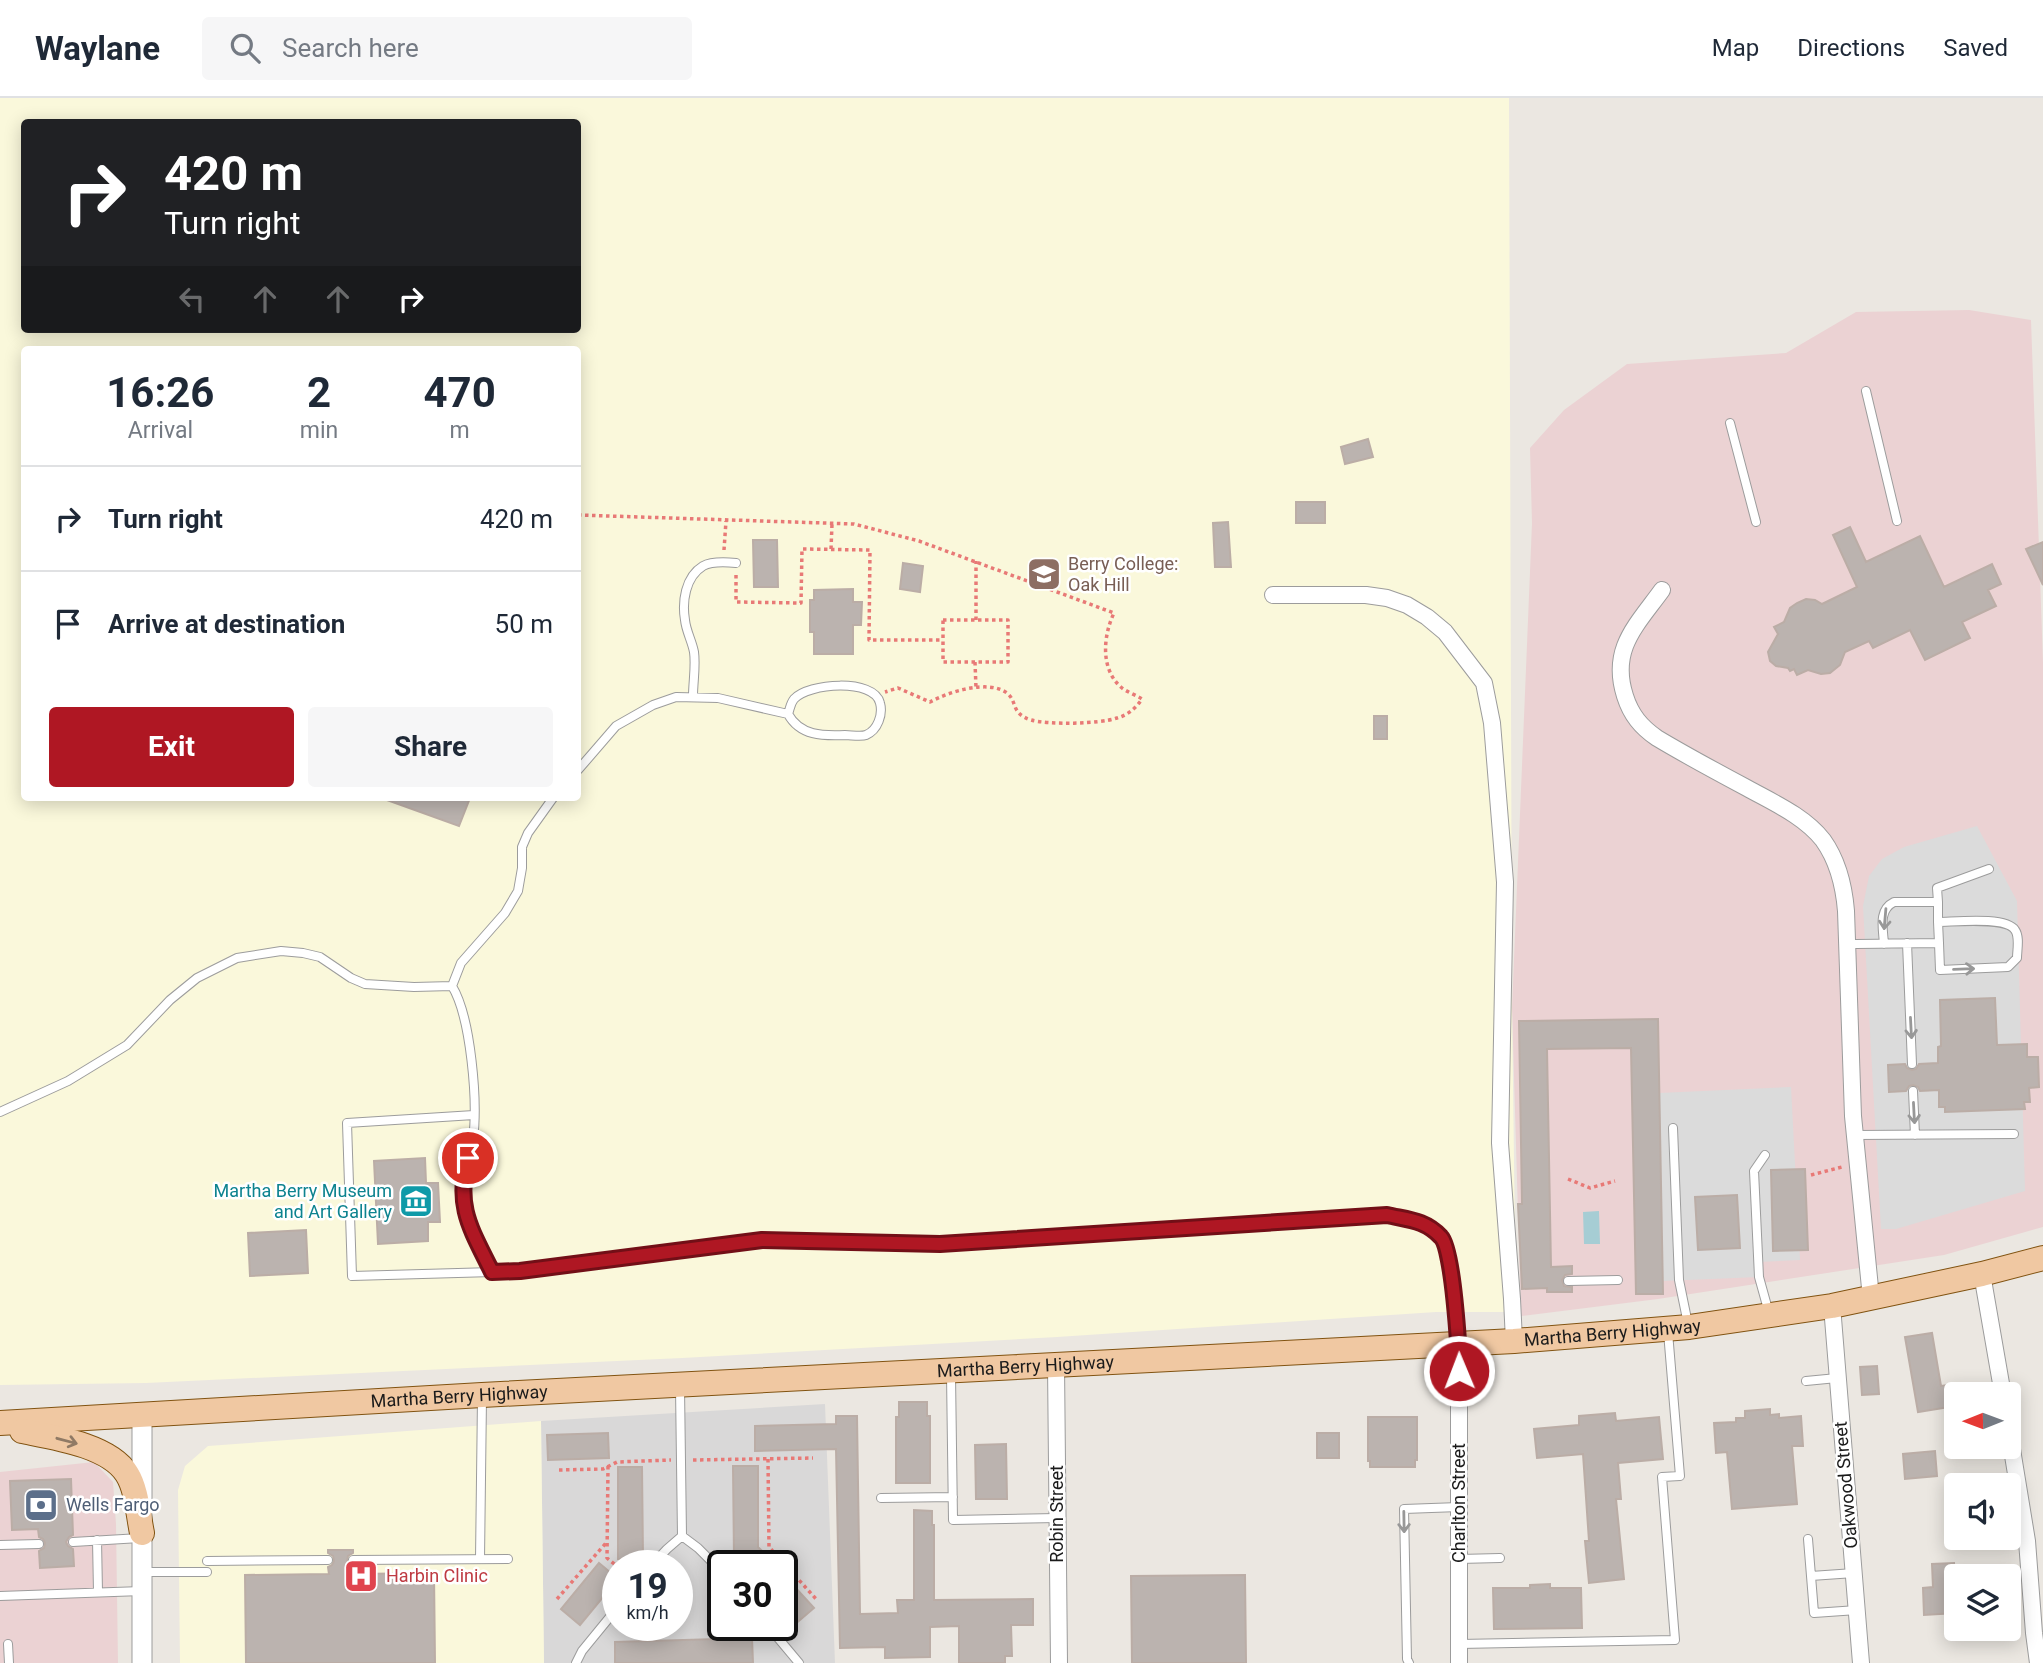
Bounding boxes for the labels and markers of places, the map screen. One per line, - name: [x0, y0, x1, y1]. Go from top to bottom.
- place label: Berry College: Oak Hill: [1068, 553, 1178, 595]
- school or university icon: Berry College: Oak Hill: [1025, 555, 1063, 593]
- pin: [438, 1128, 498, 1188]
- place label: Martha Berry Museum and Art Gallery: [214, 1180, 392, 1222]
- museum icon: Martha Berry Museum and Art Gallery: [397, 1182, 435, 1220]
- bank icon: Wells Fargo: [22, 1486, 60, 1524]
- place label: Wells Fargo: [66, 1494, 160, 1515]
- hospital icon: Harbin Clinic: [342, 1557, 380, 1595]
- place label: Harbin Clinic: [386, 1565, 488, 1586]

